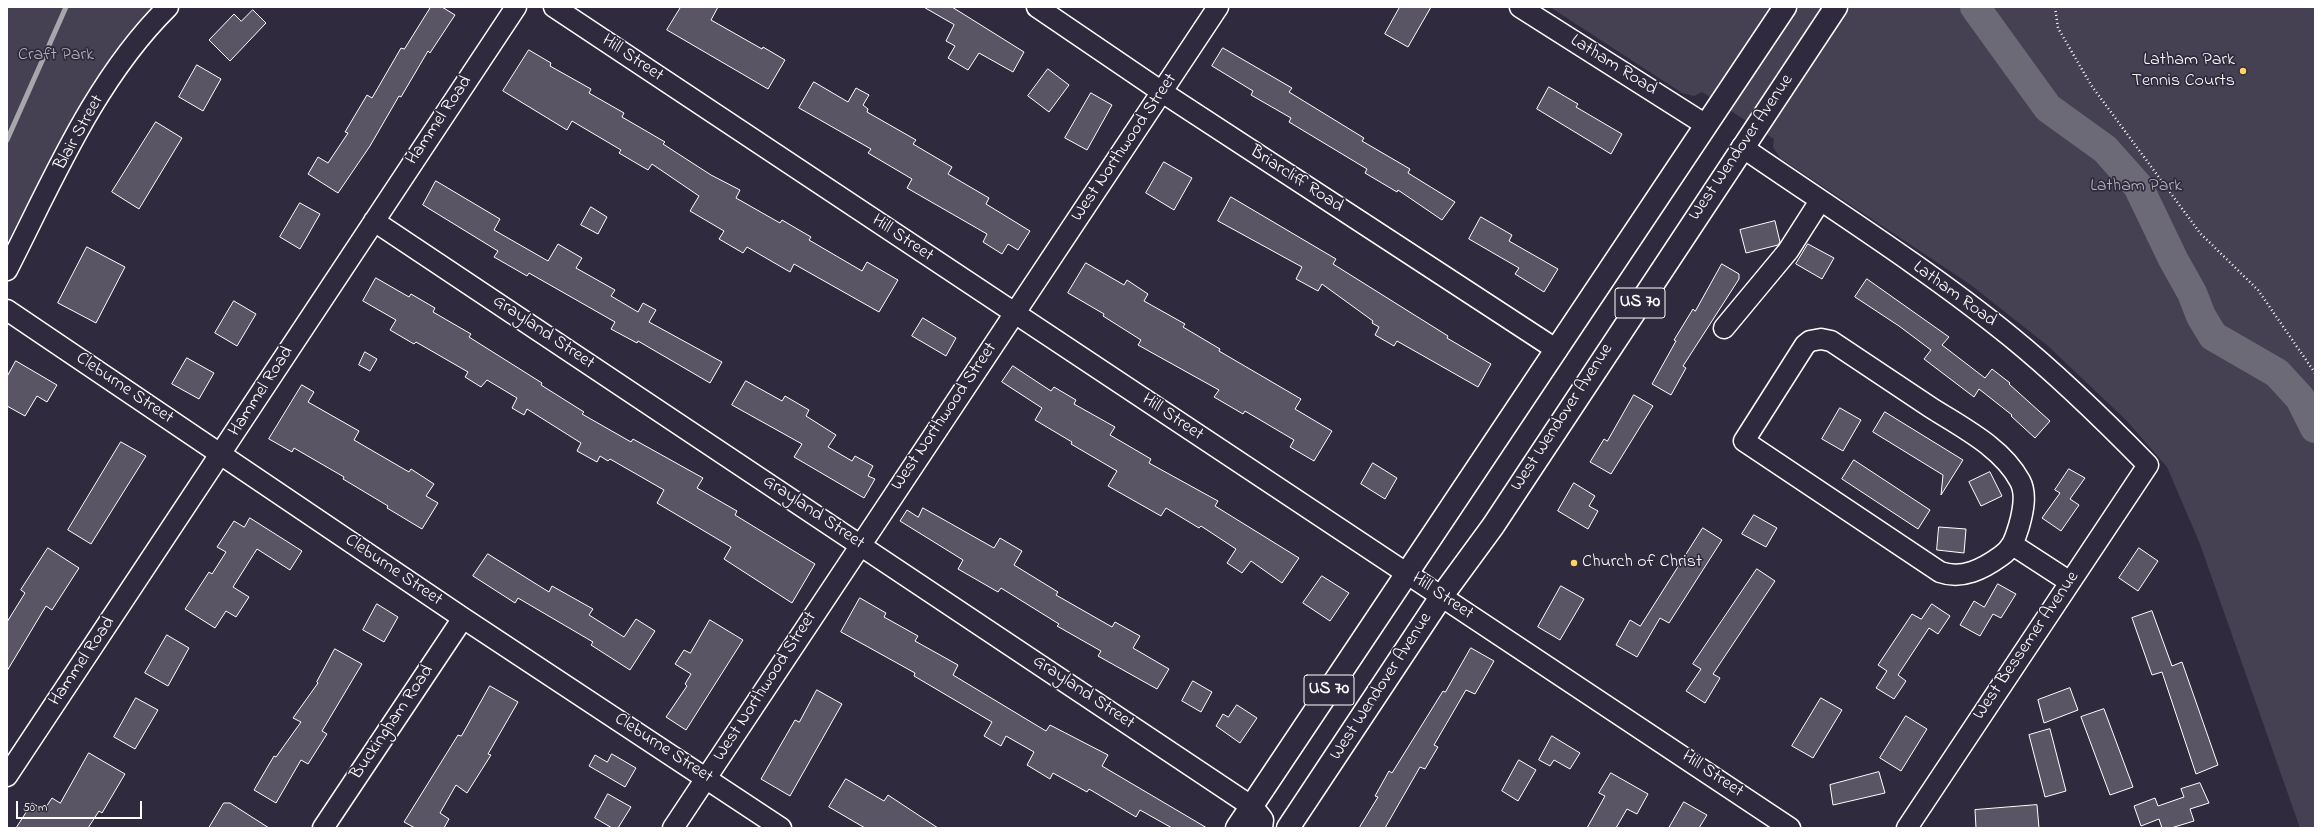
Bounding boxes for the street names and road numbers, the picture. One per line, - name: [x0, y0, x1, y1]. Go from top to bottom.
- street label: Hill Street: [597, 31, 667, 87]
- street label: Latham Road: [1566, 31, 1660, 101]
- street label: West Northwood Street: [1067, 70, 1183, 226]
- street label: West Wendover Avenue: [1685, 71, 1799, 225]
- street label: Hammel Road: [402, 72, 478, 170]
- street label: Blair Street: [51, 92, 109, 174]
- street label: Briarcliff Road: [1245, 142, 1347, 218]
- street label: Hill Street: [867, 211, 937, 267]
- street label: Latham Road: [1908, 257, 2000, 333]
- road number: US 70: [1615, 288, 1665, 318]
- street label: Grayland Street: [488, 291, 598, 375]
- street label: West Northwood Street: [887, 339, 1003, 495]
- street label: West Wendover Avenue: [1507, 340, 1619, 496]
- street label: Hammel Road: [225, 343, 299, 441]
- street label: Cleburne Street: [71, 348, 177, 430]
- street label: Hill Street: [1137, 390, 1207, 446]
- street label: Grayland Street: [758, 471, 868, 555]
- street label: Cleburne Street: [340, 530, 446, 612]
- street label: West Bessemer Avenue: [1969, 568, 2085, 724]
- street label: Hill Street: [1407, 569, 1477, 625]
- street label: West Northwood Street: [710, 608, 822, 766]
- street label: West Wendover Avenue: [1326, 609, 1438, 765]
- street label: Hammel Road: [45, 613, 121, 711]
- street label: Grayland Street: [1028, 651, 1138, 735]
- street label: Buckingham Road: [347, 662, 439, 784]
- road number: US 70: [1304, 675, 1354, 705]
- street label: Cleburne Street: [610, 709, 716, 789]
- street label: Hill Street: [1677, 747, 1747, 803]

